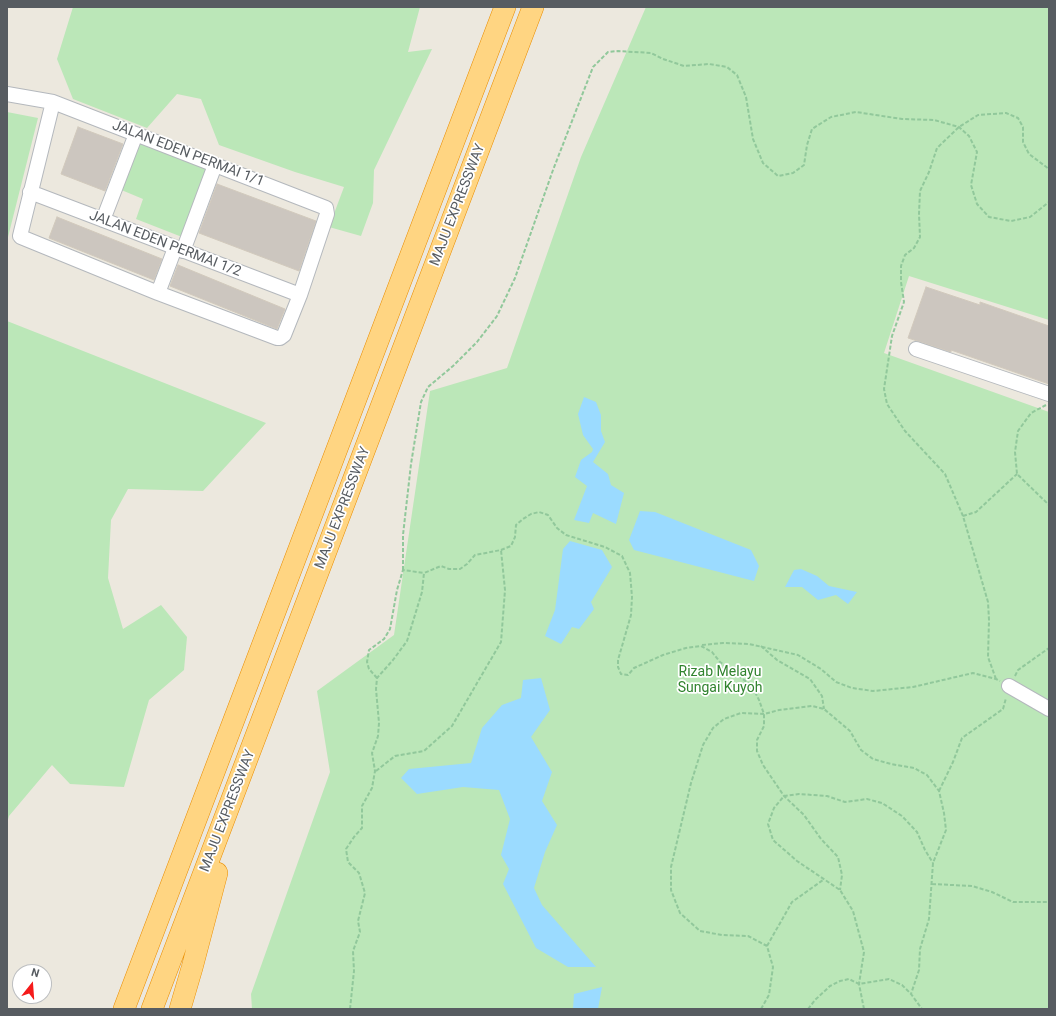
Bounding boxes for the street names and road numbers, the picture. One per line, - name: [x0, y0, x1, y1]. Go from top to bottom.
- street label: JALAN EDEN PERMAI 1/1: [110, 117, 266, 191]
- street label: MAJU EXPRESSWAY: [427, 142, 489, 268]
- street label: JALAN EDEN PERMAI 1/2: [87, 207, 243, 281]
- street label: MAJU EXPRESSWAY: [312, 445, 374, 571]
- street label: MAJU EXPRESSWAY: [197, 748, 259, 874]

